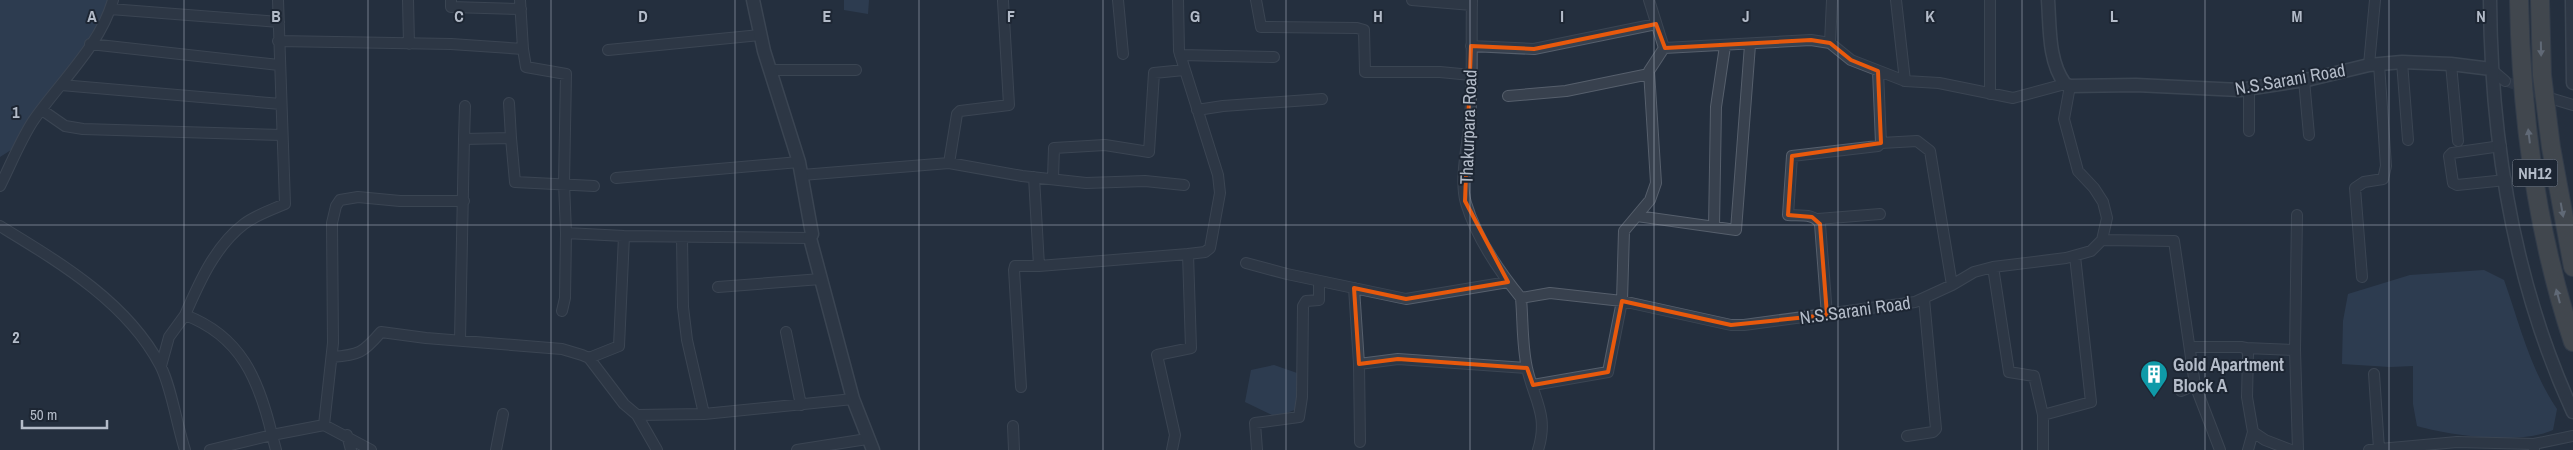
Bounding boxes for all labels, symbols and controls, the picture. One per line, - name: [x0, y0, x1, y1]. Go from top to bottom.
- text: A: [87, 5, 97, 27]
- text: B: [271, 5, 281, 27]
- text: C: [454, 5, 464, 27]
- text: D: [638, 5, 648, 27]
- text: E: [823, 5, 832, 27]
- text: F: [1007, 5, 1015, 27]
- text: G: [1190, 5, 1200, 27]
- text: H: [1373, 5, 1383, 27]
- text: I: [1560, 5, 1564, 27]
- text: J: [1742, 5, 1750, 27]
- text: K: [1925, 5, 1935, 27]
- text: L: [2110, 5, 2118, 27]
- text: M: [2292, 5, 2303, 27]
- text: N: [2476, 5, 2486, 27]
- one-way arrow: [2538, 41, 2546, 57]
- street label: N.S.Sarani Road: [2233, 57, 2347, 101]
- street label: Thakurpara Road: [1454, 69, 1482, 185]
- text: 1: [12, 101, 20, 123]
- one-way arrow: [2525, 128, 2533, 144]
- road number: NH12: [2512, 160, 2558, 187]
- one-way arrow: [2558, 202, 2566, 218]
- one-way arrow: [2554, 288, 2562, 303]
- street label: N.S.Sarani Road: [1798, 290, 1912, 330]
- text: 2: [12, 326, 20, 348]
- place label: Gold Apartment Block A: [2173, 352, 2284, 398]
- building icon: Gold Apartment Block A: [2139, 359, 2169, 398]
- scale bar: [22, 398, 108, 430]
- text: 50 m: [30, 404, 57, 425]

